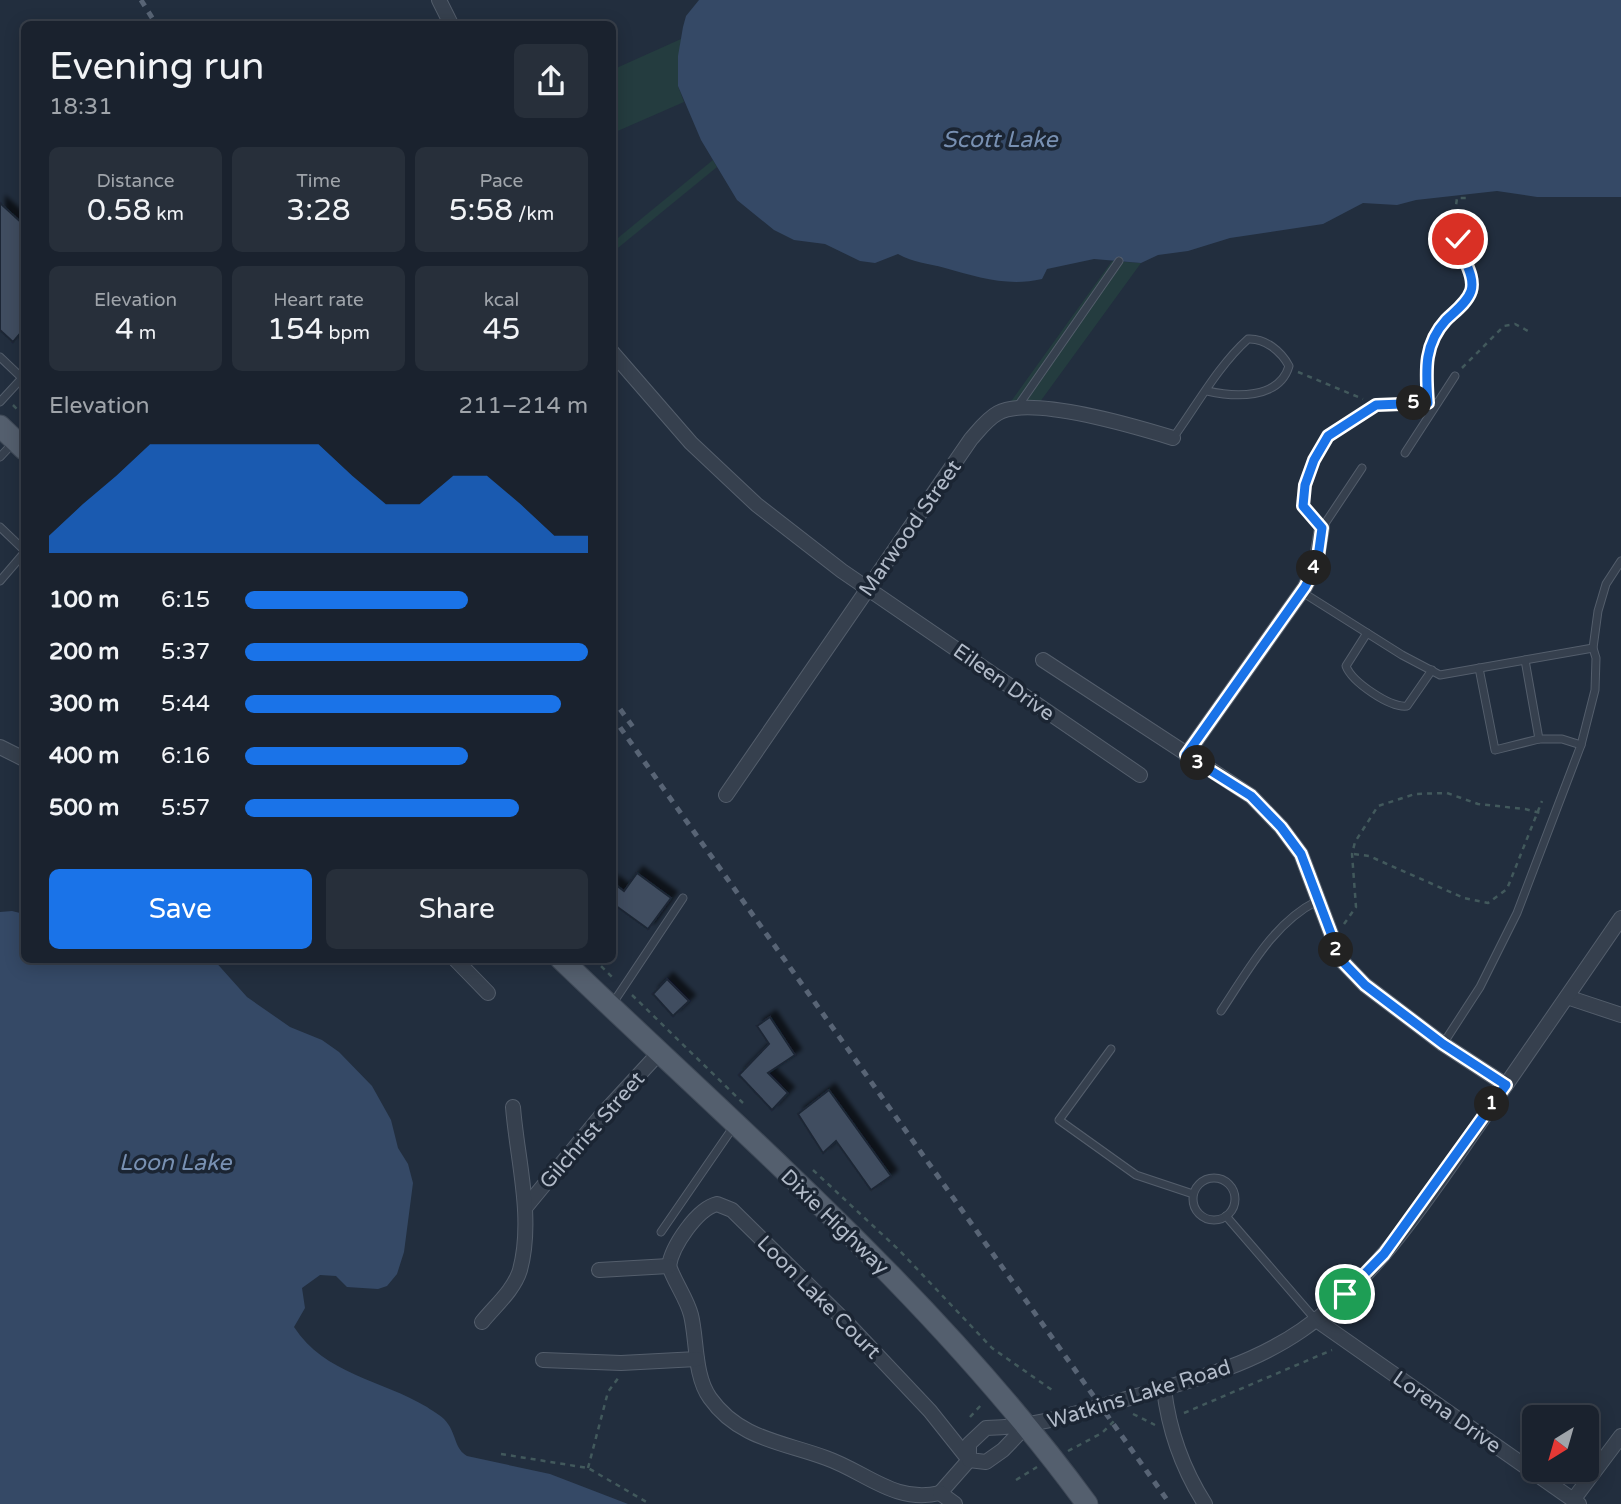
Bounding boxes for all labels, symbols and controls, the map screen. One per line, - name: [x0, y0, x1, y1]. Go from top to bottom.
- text: Evening run: [49, 44, 264, 90]
- button: share: [514, 44, 588, 118]
- text: 18:31: [49, 93, 113, 121]
- water label: Scott Lake: [942, 126, 1060, 154]
- text: Distance: [96, 170, 175, 192]
- text: Time: [296, 170, 341, 192]
- text: Pace: [480, 170, 523, 192]
- text: 0.58: [87, 192, 151, 229]
- text: 3:28: [286, 192, 351, 229]
- text: 5:58: [449, 192, 513, 229]
- text: km: [151, 203, 184, 225]
- text: /km: [513, 203, 554, 225]
- pin: [1428, 209, 1488, 269]
- icon: check: [1439, 220, 1477, 258]
- text: Elevation: [94, 289, 177, 311]
- text: Heart rate: [273, 289, 364, 311]
- text: kcal: [484, 289, 519, 311]
- text: 4: [115, 311, 134, 348]
- text: 154: [267, 311, 324, 348]
- text: 45: [483, 311, 520, 348]
- text: m: [134, 322, 156, 344]
- text: bpm: [324, 322, 370, 344]
- pin: 5: [1396, 386, 1432, 420]
- text: 5: [1408, 391, 1419, 413]
- text: Elevation: [49, 392, 150, 420]
- text: 211–214 m: [459, 392, 588, 420]
- street label: Marwood Street: [854, 455, 967, 601]
- pin: 4: [1296, 550, 1332, 586]
- text: 4: [1308, 556, 1319, 578]
- text: 100 m: [49, 586, 119, 614]
- text: 6:15: [161, 586, 210, 614]
- text: 200 m: [49, 638, 119, 666]
- text: 5:37: [161, 638, 210, 666]
- street label: Eileen Drive: [948, 638, 1059, 726]
- text: 300 m: [49, 690, 119, 718]
- text: 5:44: [161, 690, 210, 718]
- text: 400 m: [49, 742, 119, 770]
- text: 6:16: [161, 742, 210, 770]
- pin: 3: [1180, 746, 1216, 780]
- text: 3: [1192, 751, 1203, 773]
- text: 500 m: [49, 794, 119, 822]
- text: 5:57: [161, 794, 210, 822]
- button: Save: [49, 869, 312, 949]
- button: Share: [326, 869, 588, 949]
- pin: 2: [1318, 932, 1354, 968]
- text: 2: [1330, 938, 1341, 960]
- street label: Gilchrist Street: [535, 1067, 650, 1194]
- pin: 1: [1474, 1086, 1510, 1122]
- text: 1: [1486, 1092, 1497, 1114]
- water label: Loon Lake: [119, 1149, 233, 1177]
- street label: Dixie Highway: [775, 1164, 894, 1280]
- street label: Loon Lake Court: [752, 1230, 886, 1364]
- pin: [1315, 1264, 1375, 1324]
- icon: arrive: [1326, 1275, 1364, 1313]
- street label: Watkins Lake Road: [1045, 1355, 1234, 1434]
- street label: Lorena Drive: [1388, 1366, 1506, 1459]
- north arrow: [1522, 1405, 1600, 1482]
- map controls: [1522, 1405, 1599, 1482]

